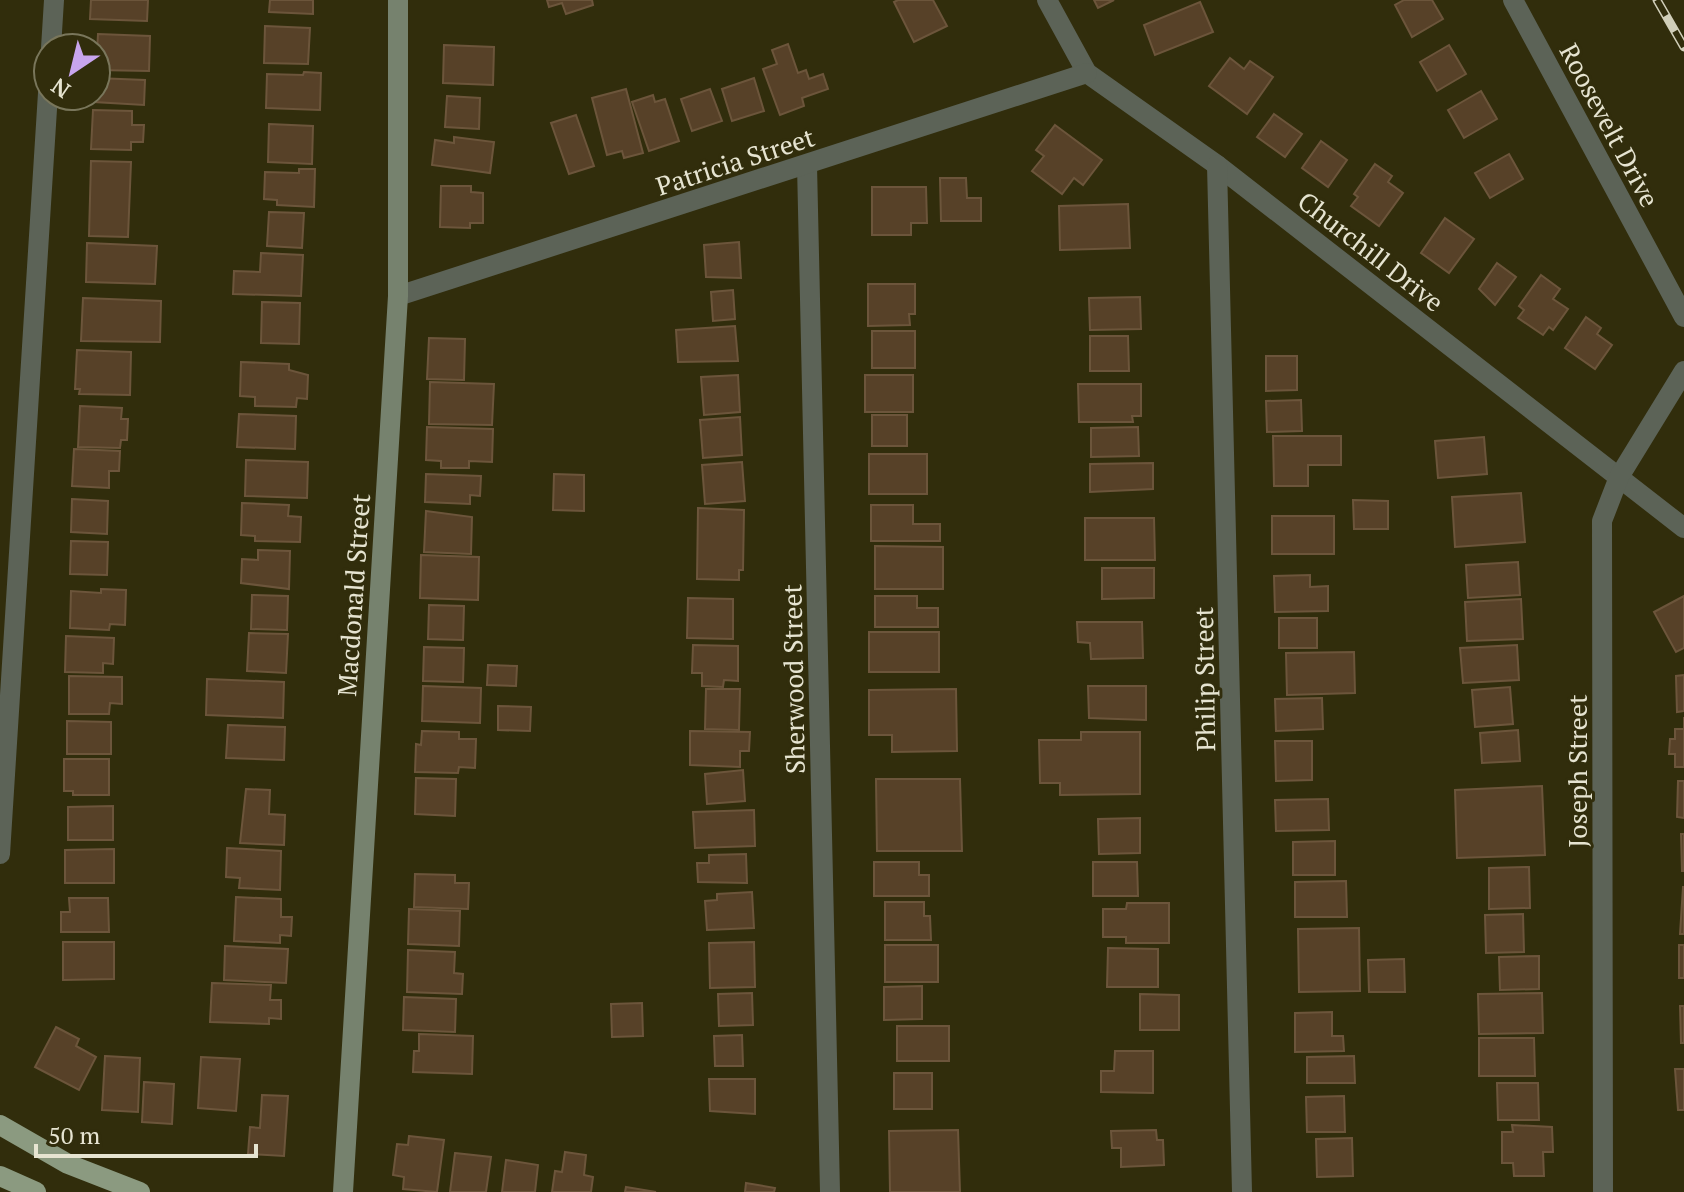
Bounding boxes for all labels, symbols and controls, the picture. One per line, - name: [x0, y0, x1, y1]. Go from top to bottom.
- north arrow: [32, 32, 112, 112]
- street label: Roosevelt Drive: [1553, 37, 1667, 213]
- text: N: [45, 72, 75, 105]
- street label: Patricia Street: [651, 119, 819, 203]
- street label: Churchill Drive: [1291, 183, 1451, 319]
- street label: Macdonald Street: [329, 492, 377, 698]
- street label: Sherwood Street: [774, 583, 812, 774]
- street label: Philip Street: [1186, 606, 1222, 752]
- street label: Joseph Street: [1560, 694, 1594, 848]
- scale bar: [36, 1108, 256, 1158]
- text: 50 m: [48, 1119, 100, 1151]

